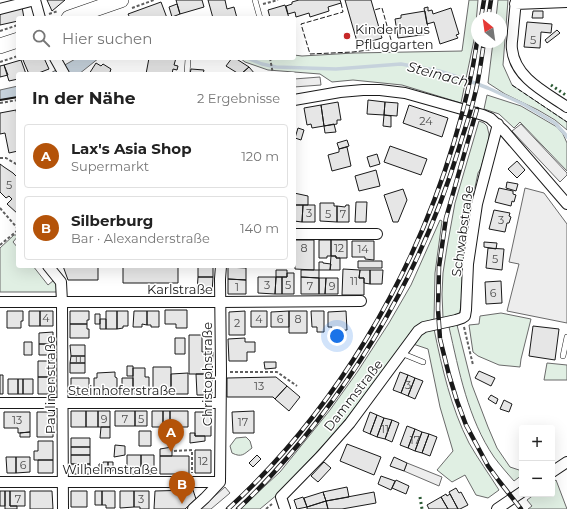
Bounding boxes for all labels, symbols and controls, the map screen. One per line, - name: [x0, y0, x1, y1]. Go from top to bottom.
- north arrow: [471, 12, 507, 48]
- search box: [16, 16, 296, 60]
- place label: Kinderhaus Pfluggarten: [355, 21, 434, 52]
- icon: search: [30, 27, 52, 49]
- text: Hier suchen: [62, 29, 152, 48]
- marker: Kinderhaus Pfluggarten: [342, 31, 352, 41]
- house number: 5: [530, 33, 536, 47]
- water label: Steinach: [406, 57, 470, 91]
- text: In der Nähe: [32, 88, 136, 108]
- text: 2 Ergebnisse: [197, 90, 280, 106]
- house number: 24: [419, 114, 433, 128]
- text: Lax's Asia Shop: [71, 139, 192, 158]
- text: A: [41, 148, 51, 164]
- text: 120 m: [241, 148, 279, 164]
- text: Supermarkt: [71, 158, 149, 174]
- house number: 5: [6, 178, 12, 192]
- street label: Schwabstraße: [448, 184, 476, 278]
- house number: 3: [306, 206, 312, 220]
- house number: 5: [325, 207, 331, 221]
- house number: 7: [340, 207, 346, 221]
- text: Silberburg: [71, 211, 153, 230]
- house number: 3: [498, 213, 504, 227]
- text: B: [41, 220, 51, 236]
- text: 140 m: [240, 220, 279, 236]
- text: Bar · Alexanderstraße: [71, 230, 210, 246]
- house number: 8: [300, 241, 308, 255]
- house number: 12: [334, 241, 344, 255]
- house number: 14: [357, 242, 369, 256]
- house number: 5: [492, 252, 498, 266]
- house number: 11: [350, 274, 358, 288]
- house number: 3: [264, 278, 270, 292]
- house number: 5: [285, 278, 291, 292]
- house number: 7: [307, 279, 313, 293]
- house number: 9: [329, 279, 336, 293]
- house number: 1: [235, 280, 239, 294]
- street label: Karlstraße: [147, 281, 213, 297]
- house number: 6: [490, 286, 497, 300]
- house number: 4: [42, 311, 50, 325]
- house number: 4: [255, 312, 263, 326]
- house number: 6: [277, 312, 284, 326]
- house number: 8: [294, 312, 302, 326]
- house number: 2: [234, 316, 240, 330]
- street label: Christophstraße: [199, 322, 215, 426]
- your location: [327, 326, 347, 346]
- street label: Paulinenstraße: [42, 336, 58, 434]
- house number: 11: [74, 353, 82, 367]
- street label: Dammstraße: [320, 356, 386, 434]
- house number: 3: [405, 378, 411, 392]
- house number: 13: [254, 379, 264, 393]
- street label: Steinhoferstraße: [68, 382, 176, 398]
- house number: 9: [101, 412, 108, 426]
- house number: 7: [122, 412, 128, 426]
- house number: 5: [138, 412, 144, 426]
- house number: 13: [12, 413, 22, 427]
- house number: 17: [238, 415, 248, 429]
- pin: A: [158, 419, 184, 452]
- house number: 11: [381, 422, 389, 436]
- map controls: [519, 425, 555, 497]
- button: +: [519, 425, 555, 461]
- house number: 17: [410, 433, 420, 447]
- house number: 12: [198, 454, 208, 468]
- house number: 6: [20, 458, 27, 472]
- street label: Wilhelmstraße: [62, 461, 158, 477]
- button: −: [519, 461, 555, 497]
- pin: B: [169, 471, 195, 504]
- house number: 7: [15, 492, 21, 506]
- house number: 3: [138, 492, 144, 506]

